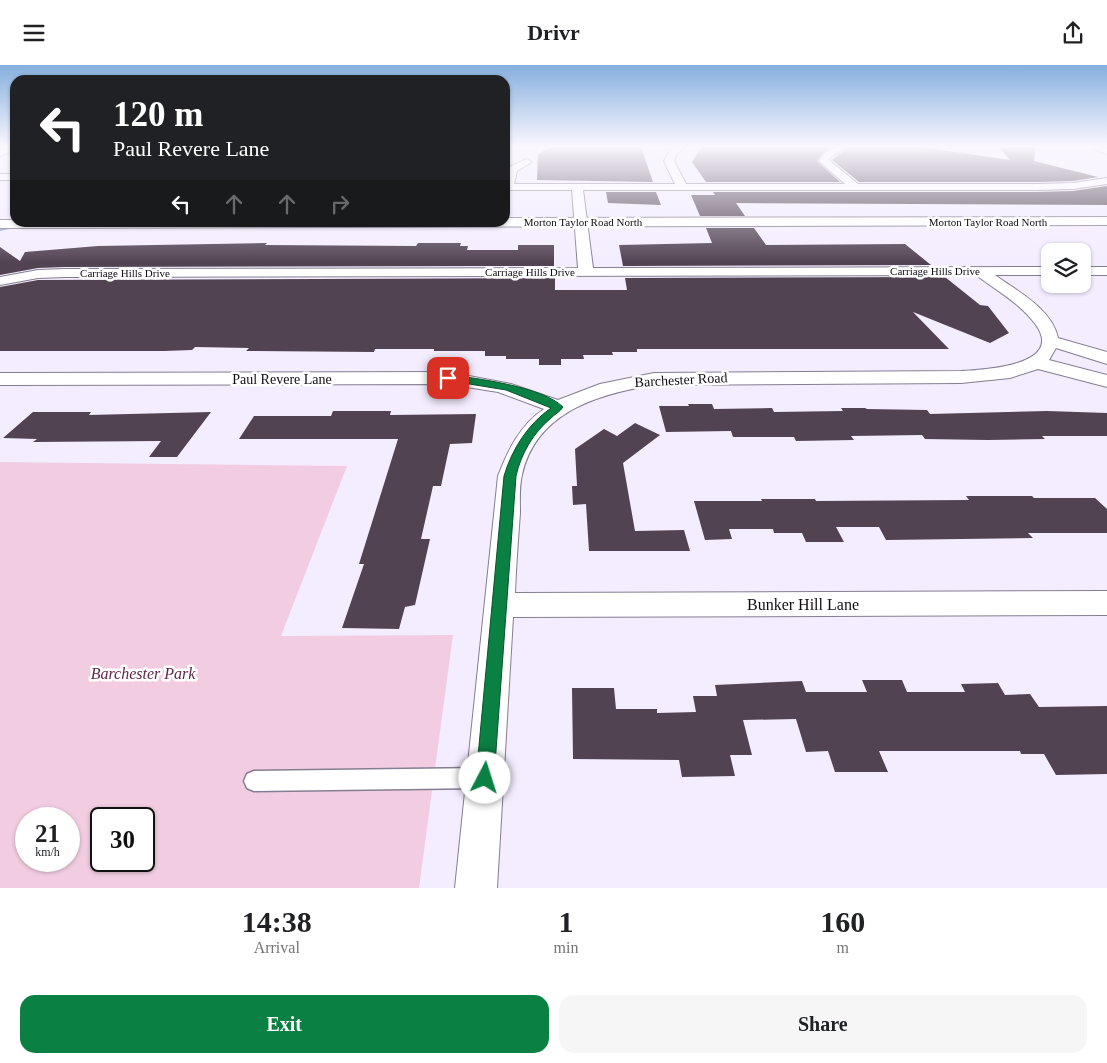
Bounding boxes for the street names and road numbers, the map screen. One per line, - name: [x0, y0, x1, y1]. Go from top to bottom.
- street label: Morton Taylor Road North: [524, 216, 643, 228]
- street label: Morton Taylor Road North: [929, 216, 1048, 228]
- street label: Carriage Hills Drive: [890, 265, 980, 277]
- street label: Carriage Hills Drive: [485, 266, 575, 278]
- street label: Carriage Hills Drive: [80, 267, 170, 279]
- street label: Barchester Road: [634, 370, 728, 390]
- street label: Paul Revere Lane: [232, 372, 332, 387]
- street label: Bunker Hill Lane: [747, 596, 859, 613]

